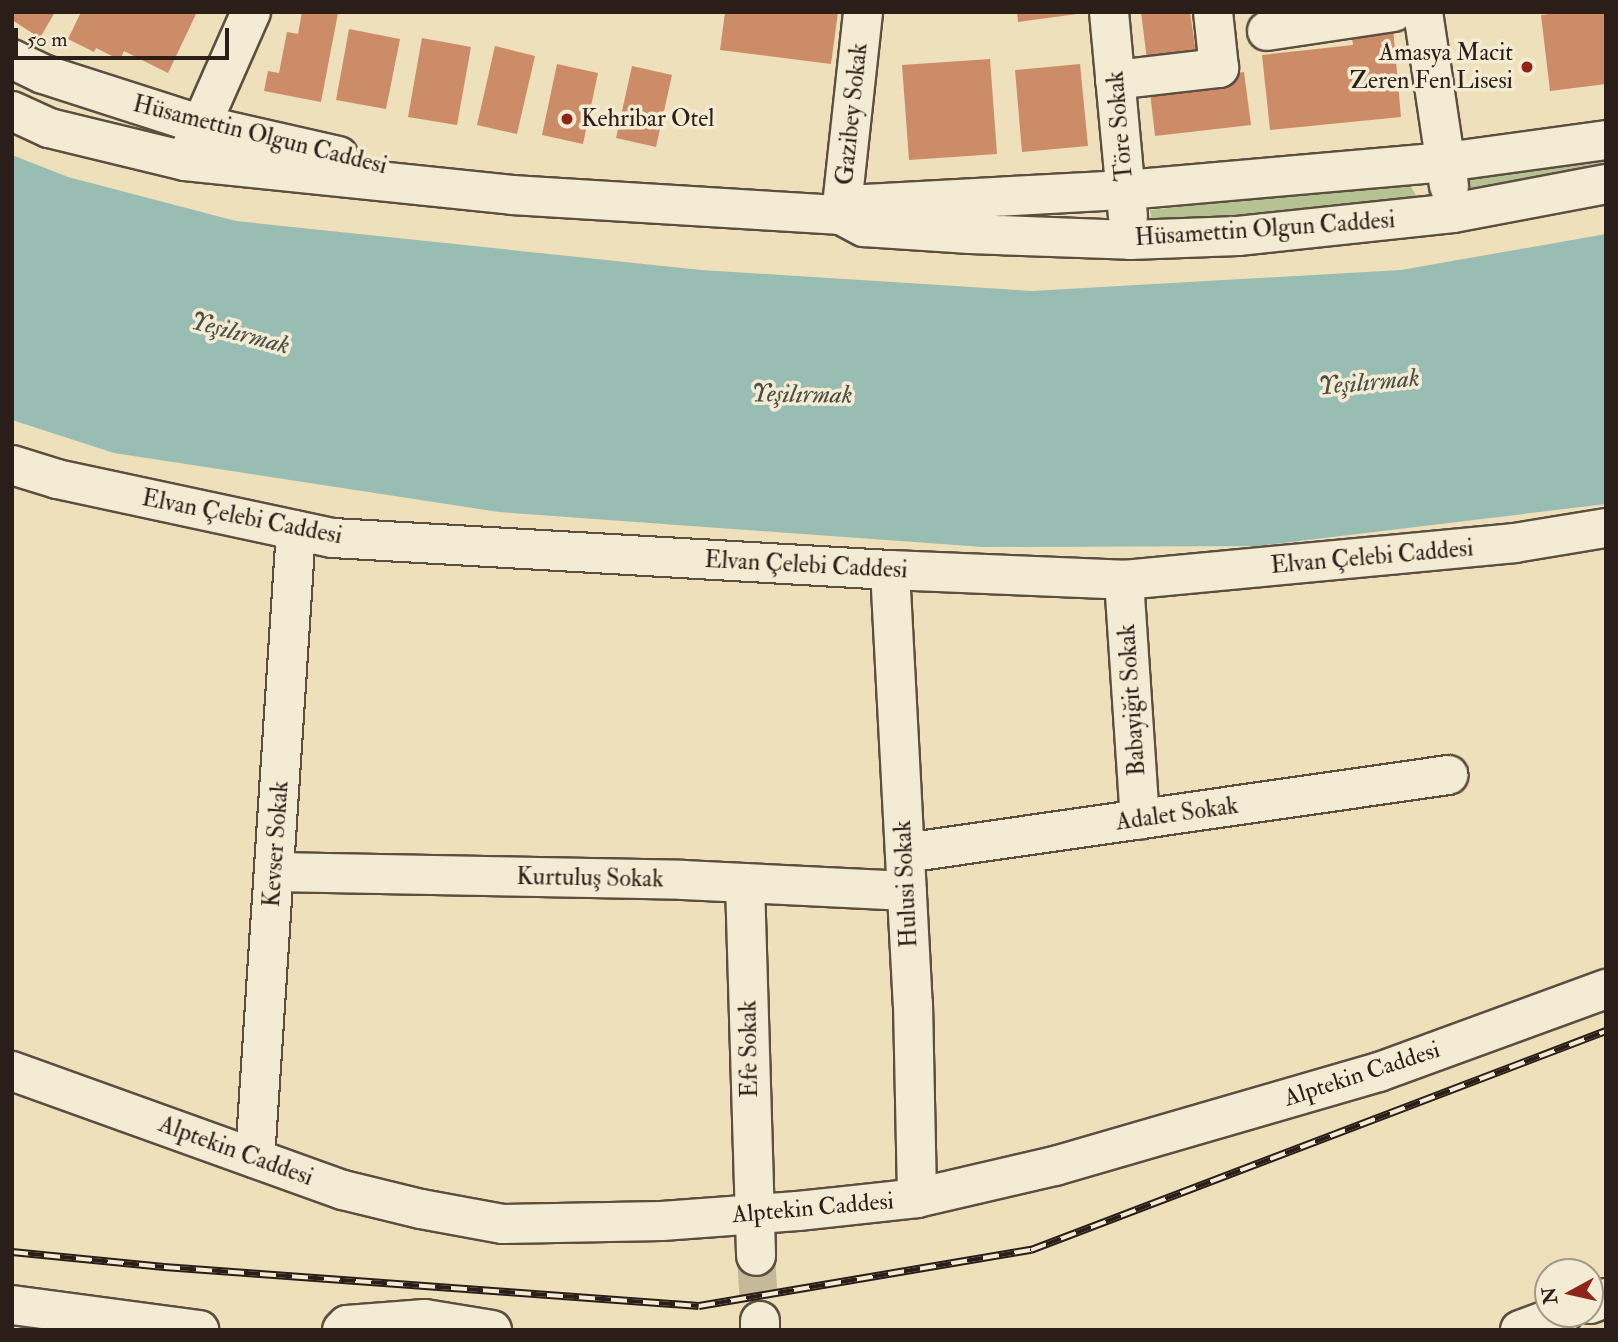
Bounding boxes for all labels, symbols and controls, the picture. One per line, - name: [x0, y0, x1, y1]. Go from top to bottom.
- scale bar: [18, 14, 233, 58]
- text: 50 m: [27, 26, 68, 53]
- place label: Amasya Macit Zeren Fen Lisesi: [1350, 39, 1513, 95]
- street label: Gazibey Sokak: [830, 41, 874, 187]
- marker: Amasya Macit Zeren Fen Lisesi: [1519, 59, 1535, 75]
- street label: Töre Sokak: [1101, 70, 1139, 182]
- street label: Hüsamettin Olgun Caddesi: [130, 89, 390, 181]
- place label: Kehribar Otel: [581, 105, 714, 133]
- marker: Kehribar Otel: [559, 111, 575, 127]
- street label: Hüsamettin Olgun Caddesi: [1134, 206, 1396, 252]
- water label: Yeşilırmak: [187, 306, 293, 362]
- water label: Yeşilırmak: [1317, 363, 1421, 403]
- water label: Yeşilırmak: [751, 379, 853, 411]
- street label: Elvan Çelebi Caddesi: [139, 483, 345, 551]
- street label: Elvan Çelebi Caddesi: [1269, 534, 1475, 580]
- street label: Elvan Çelebi Caddesi: [704, 545, 908, 585]
- street label: Babayiğit Sokak: [1112, 623, 1152, 777]
- street label: Kevser Sokak: [257, 780, 295, 908]
- street label: Adalet Sokak: [1114, 791, 1240, 837]
- street label: Hulusi Sokak: [888, 820, 924, 948]
- street label: Kurtuluş Sokak: [516, 862, 664, 894]
- street label: Efe Sokak: [734, 1000, 764, 1098]
- street label: Alptekin Caddesi: [1280, 1035, 1444, 1113]
- street label: Alptekin Caddesi: [155, 1110, 317, 1192]
- street label: Alptekin Caddesi: [731, 1187, 895, 1229]
- north arrow: [1534, 1258, 1604, 1328]
- text: N: [1537, 1286, 1563, 1306]

